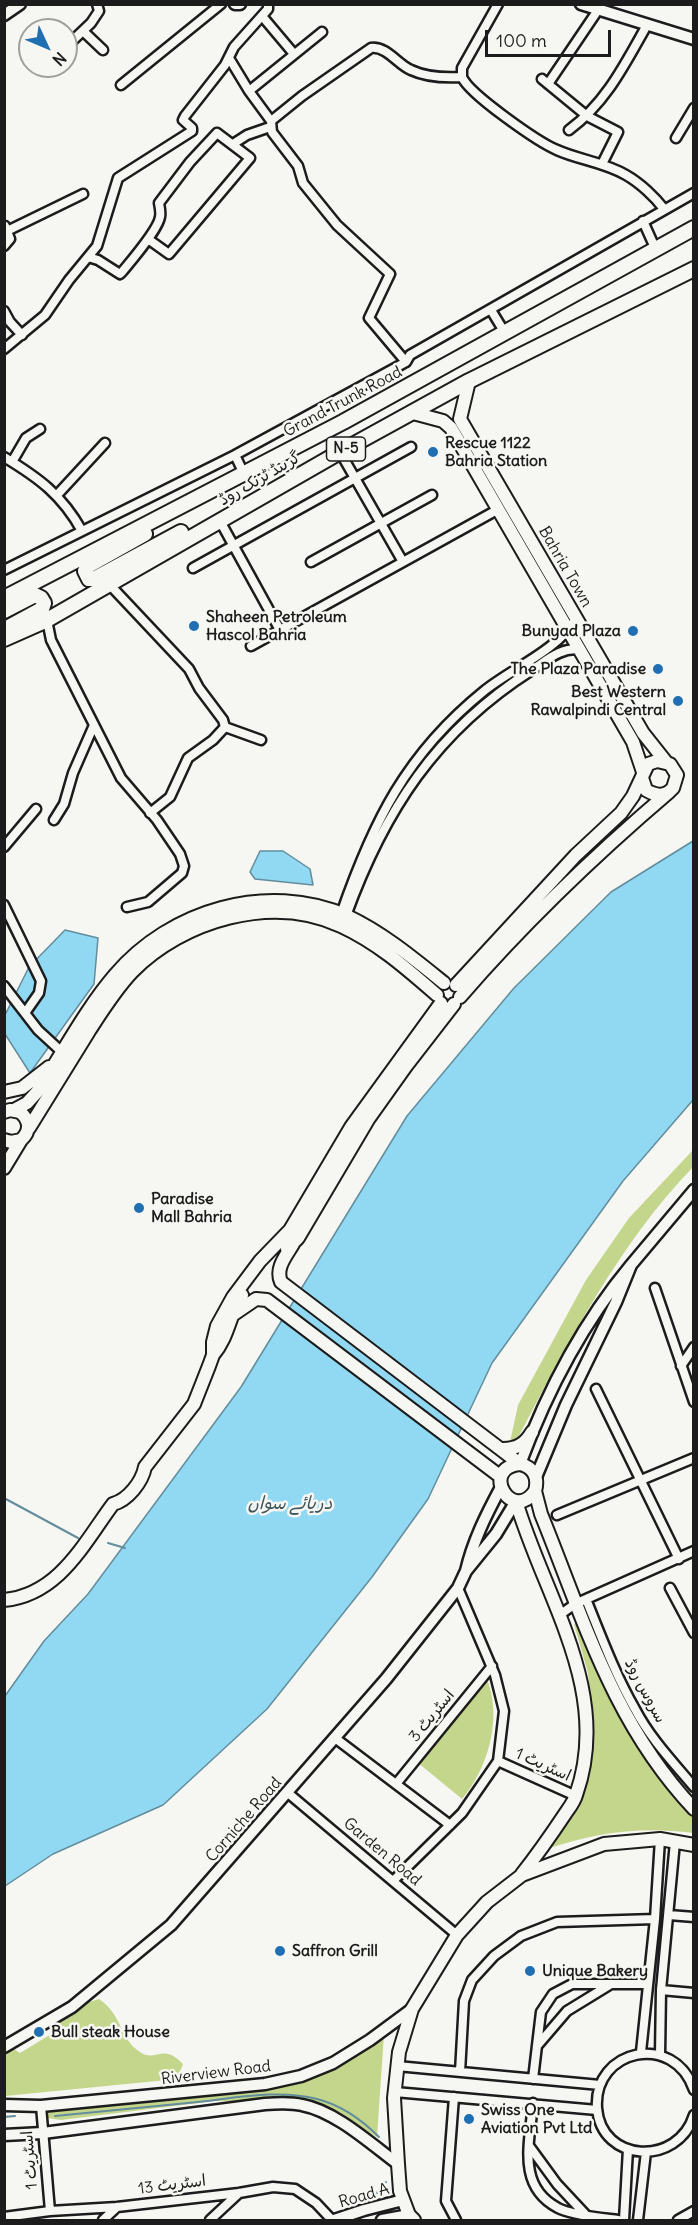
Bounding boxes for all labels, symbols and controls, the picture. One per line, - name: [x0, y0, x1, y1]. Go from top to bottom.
- north arrow: [18, 18, 78, 78]
- scale bar: [488, 18, 614, 56]
- text: 100 m: [496, 29, 547, 52]
- text: N: [48, 48, 71, 70]
- street label: Grand Trunk Road: [280, 363, 406, 441]
- place label: Rescue 1122 Bahria Station: [445, 433, 547, 471]
- road number: N-5: [326, 437, 366, 461]
- marker: Rescue 1122 Bahria Station: [426, 445, 440, 459]
- street label: گرینڈ ٹرنک روڈ: [216, 448, 304, 510]
- street label: Bahria Town: [534, 523, 596, 611]
- place label: Shaheen Petroleum Hascol Bahria: [206, 607, 347, 645]
- marker: Shaheen Petroleum Hascol Bahria: [187, 619, 201, 633]
- place label: Bunyad Plaza: [522, 621, 621, 641]
- marker: Bunyad Plaza: [626, 624, 640, 638]
- place label: The Plaza Paradise: [510, 659, 646, 679]
- marker: The Plaza Paradise: [651, 662, 665, 676]
- place label: Best Western Rawalpindi Central: [530, 682, 666, 720]
- marker: Best Western Rawalpindi Central: [671, 694, 685, 708]
- place label: Paradise Mall Bahria: [151, 1189, 232, 1227]
- marker: Paradise Mall Bahria: [132, 1201, 146, 1215]
- water label: دریائے سواں: [248, 1493, 332, 1515]
- street label: سروس روڈ: [620, 1656, 670, 1726]
- street label: اسٹریٹ 3: [405, 1686, 459, 1746]
- street label: اسٹریٹ 1: [512, 1744, 574, 1786]
- street label: Corniche Road: [202, 1774, 286, 1866]
- street label: Garden Road: [339, 1814, 425, 1890]
- place label: Saffron Grill: [292, 1941, 378, 1961]
- marker: Saffron Grill: [273, 1944, 287, 1958]
- place label: Unique Bakery: [542, 1961, 648, 1981]
- marker: Unique Bakery: [523, 1964, 537, 1978]
- place label: Bull steak House: [51, 2022, 170, 2042]
- marker: Bull steak House: [32, 2025, 46, 2039]
- street label: Riverview Road: [160, 2057, 272, 2089]
- place label: Swiss One Aviation Pvt Ltd: [481, 2100, 592, 2138]
- marker: Swiss One Aviation Pvt Ltd: [462, 2112, 476, 2126]
- street label: اسٹریٹ 1: [18, 2130, 42, 2190]
- street label: اسٹریٹ 13: [137, 2171, 207, 2199]
- street label: Road A: [337, 2180, 391, 2212]

